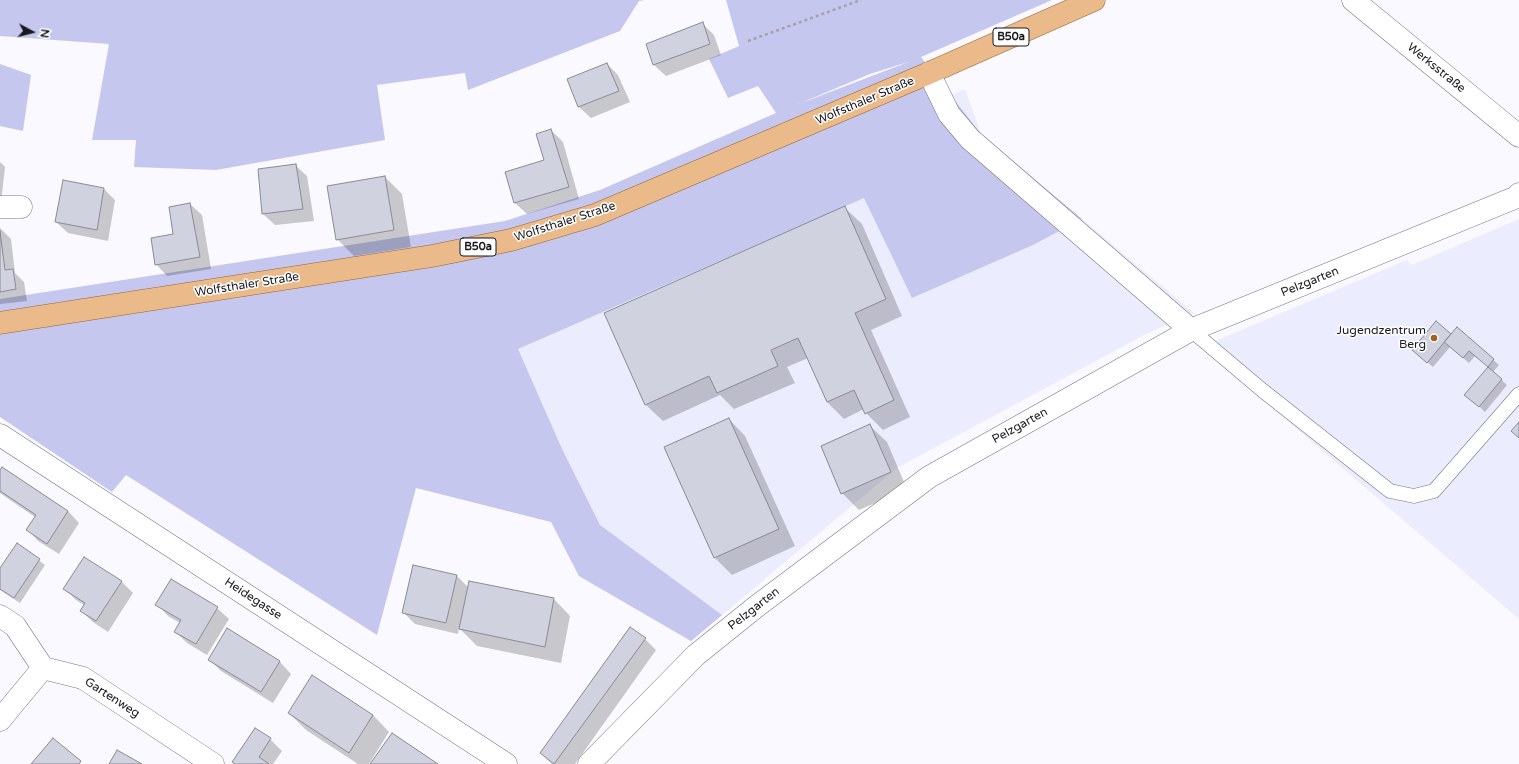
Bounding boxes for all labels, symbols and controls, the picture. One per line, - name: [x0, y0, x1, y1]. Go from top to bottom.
- north arrow: [12, 12, 52, 52]
- text: N: [37, 28, 51, 39]
- road number: B50a: [993, 28, 1029, 46]
- street label: Werksstraße: [1404, 40, 1468, 96]
- street label: Wolfsthaler Straße: [814, 74, 916, 128]
- street label: Wolfsthaler Straße: [513, 199, 617, 245]
- road number: B50a: [460, 238, 496, 256]
- street label: Pelzgarten: [1279, 264, 1341, 300]
- street label: Wolfsthaler Straße: [194, 270, 300, 300]
- place label: Jugendzentrum Berg: [1336, 324, 1426, 352]
- marker: Jugendzentrum Berg: [1429, 333, 1439, 343]
- street label: Pelzgarten: [990, 405, 1050, 447]
- street label: Heidegasse: [222, 575, 284, 623]
- street label: Pelzgarten: [725, 584, 783, 634]
- street label: Gartenweg: [82, 675, 142, 721]

